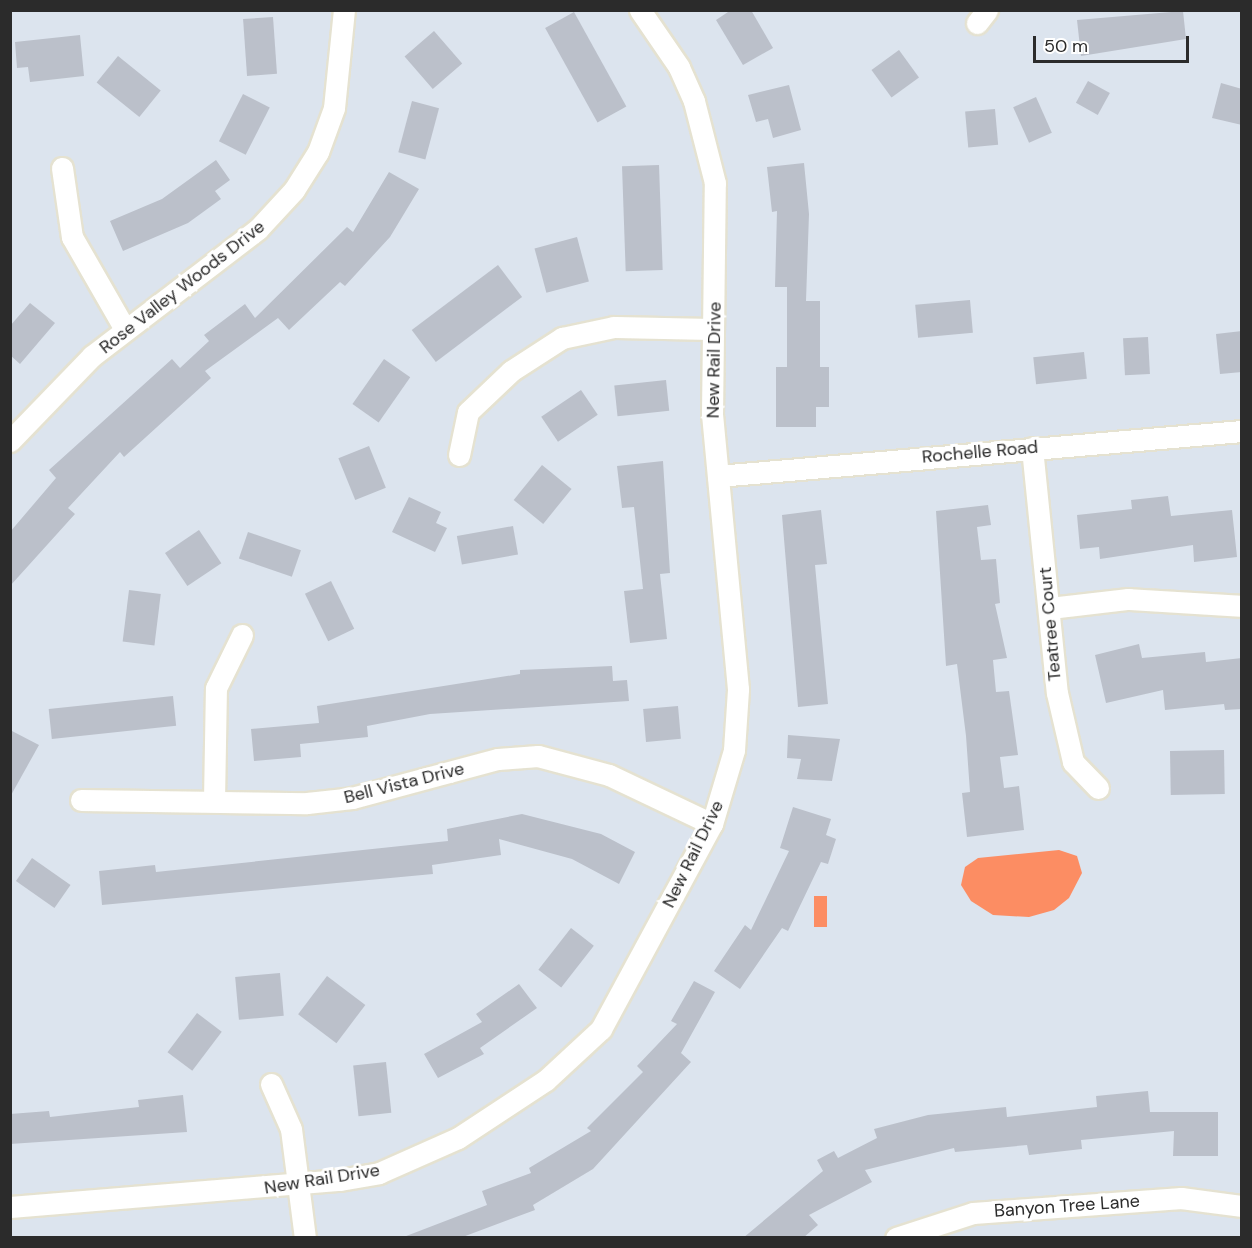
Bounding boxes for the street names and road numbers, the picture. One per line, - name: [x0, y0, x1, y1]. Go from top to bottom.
- street label: Rose Valley Woods Drive: [95, 216, 269, 358]
- street label: New Rail Drive: [702, 301, 726, 419]
- street label: Rochelle Road: [921, 436, 1039, 468]
- street label: Teatree Court: [1034, 566, 1066, 682]
- street label: Bell Vista Drive: [342, 758, 466, 808]
- street label: New Rail Drive: [658, 797, 728, 911]
- street label: New Rail Drive: [263, 1159, 381, 1199]
- street label: Banyon Tree Lane: [993, 1190, 1141, 1222]

